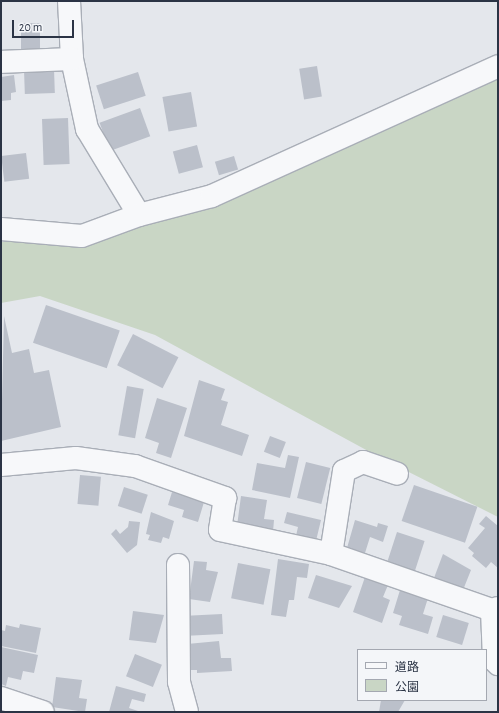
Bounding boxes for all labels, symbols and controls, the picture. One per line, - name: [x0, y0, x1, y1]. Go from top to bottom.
- scale bar: [14, 12, 76, 38]
- text: 20 m: [19, 21, 42, 33]
- legend: [357, 649, 487, 701]
- text: 道路: [395, 661, 419, 673]
- text: 公園: [395, 681, 419, 693]

